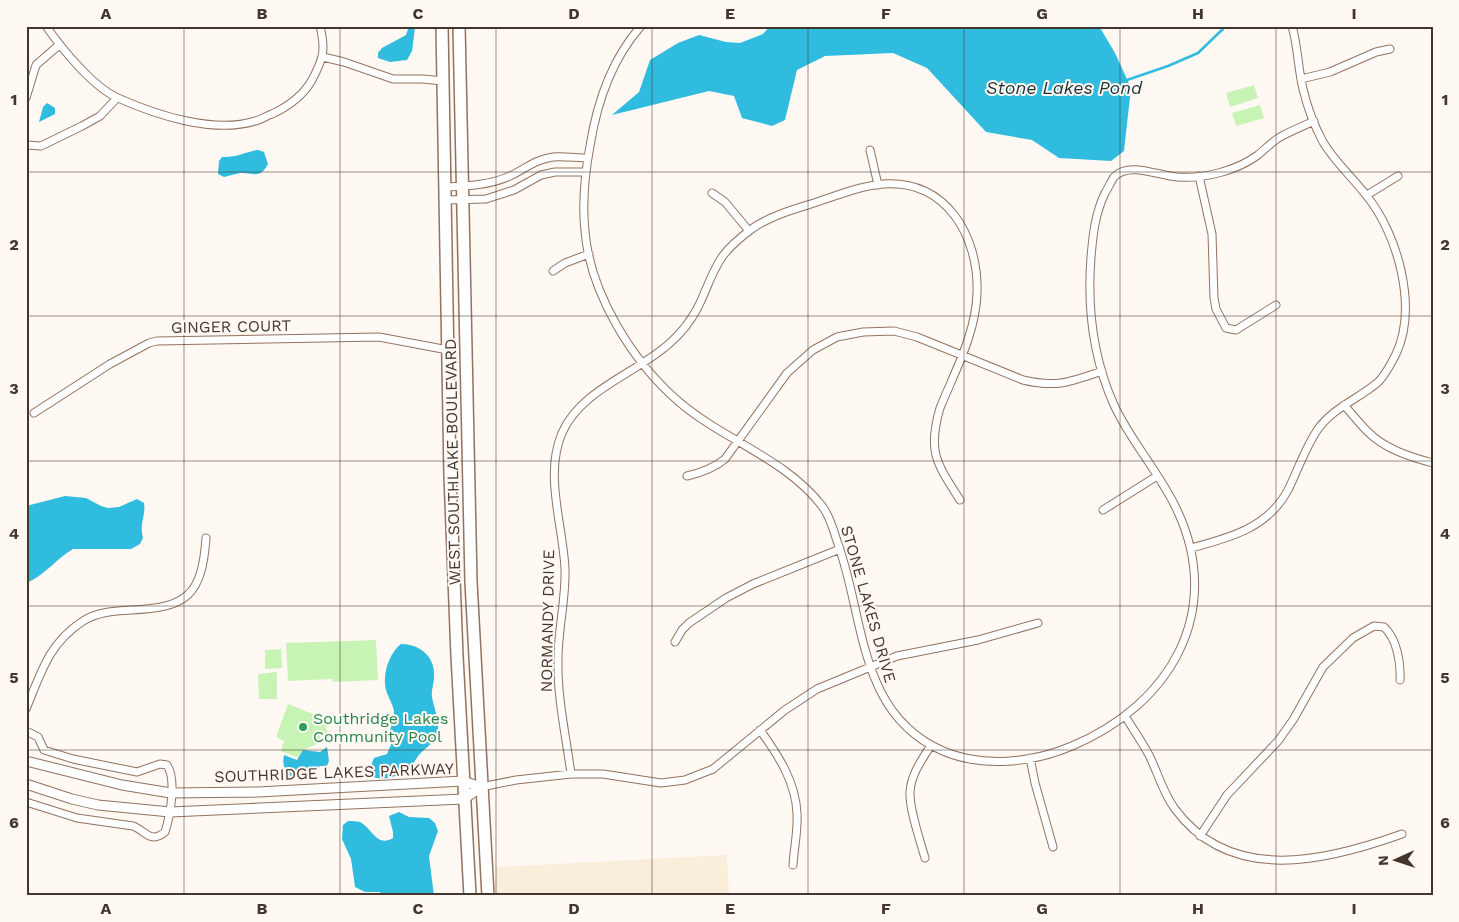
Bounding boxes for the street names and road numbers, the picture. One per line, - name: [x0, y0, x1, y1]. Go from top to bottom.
- street label: GINGER COURT: [171, 316, 292, 337]
- street label: WEST SOUTHLAKE BOULEVARD: [441, 338, 464, 586]
- street label: STONE LAKES DRIVE: [837, 523, 900, 685]
- street label: NORMANDY DRIVE: [537, 549, 558, 693]
- street label: SOUTHRIDGE LAKES PARKWAY: [214, 759, 454, 786]

